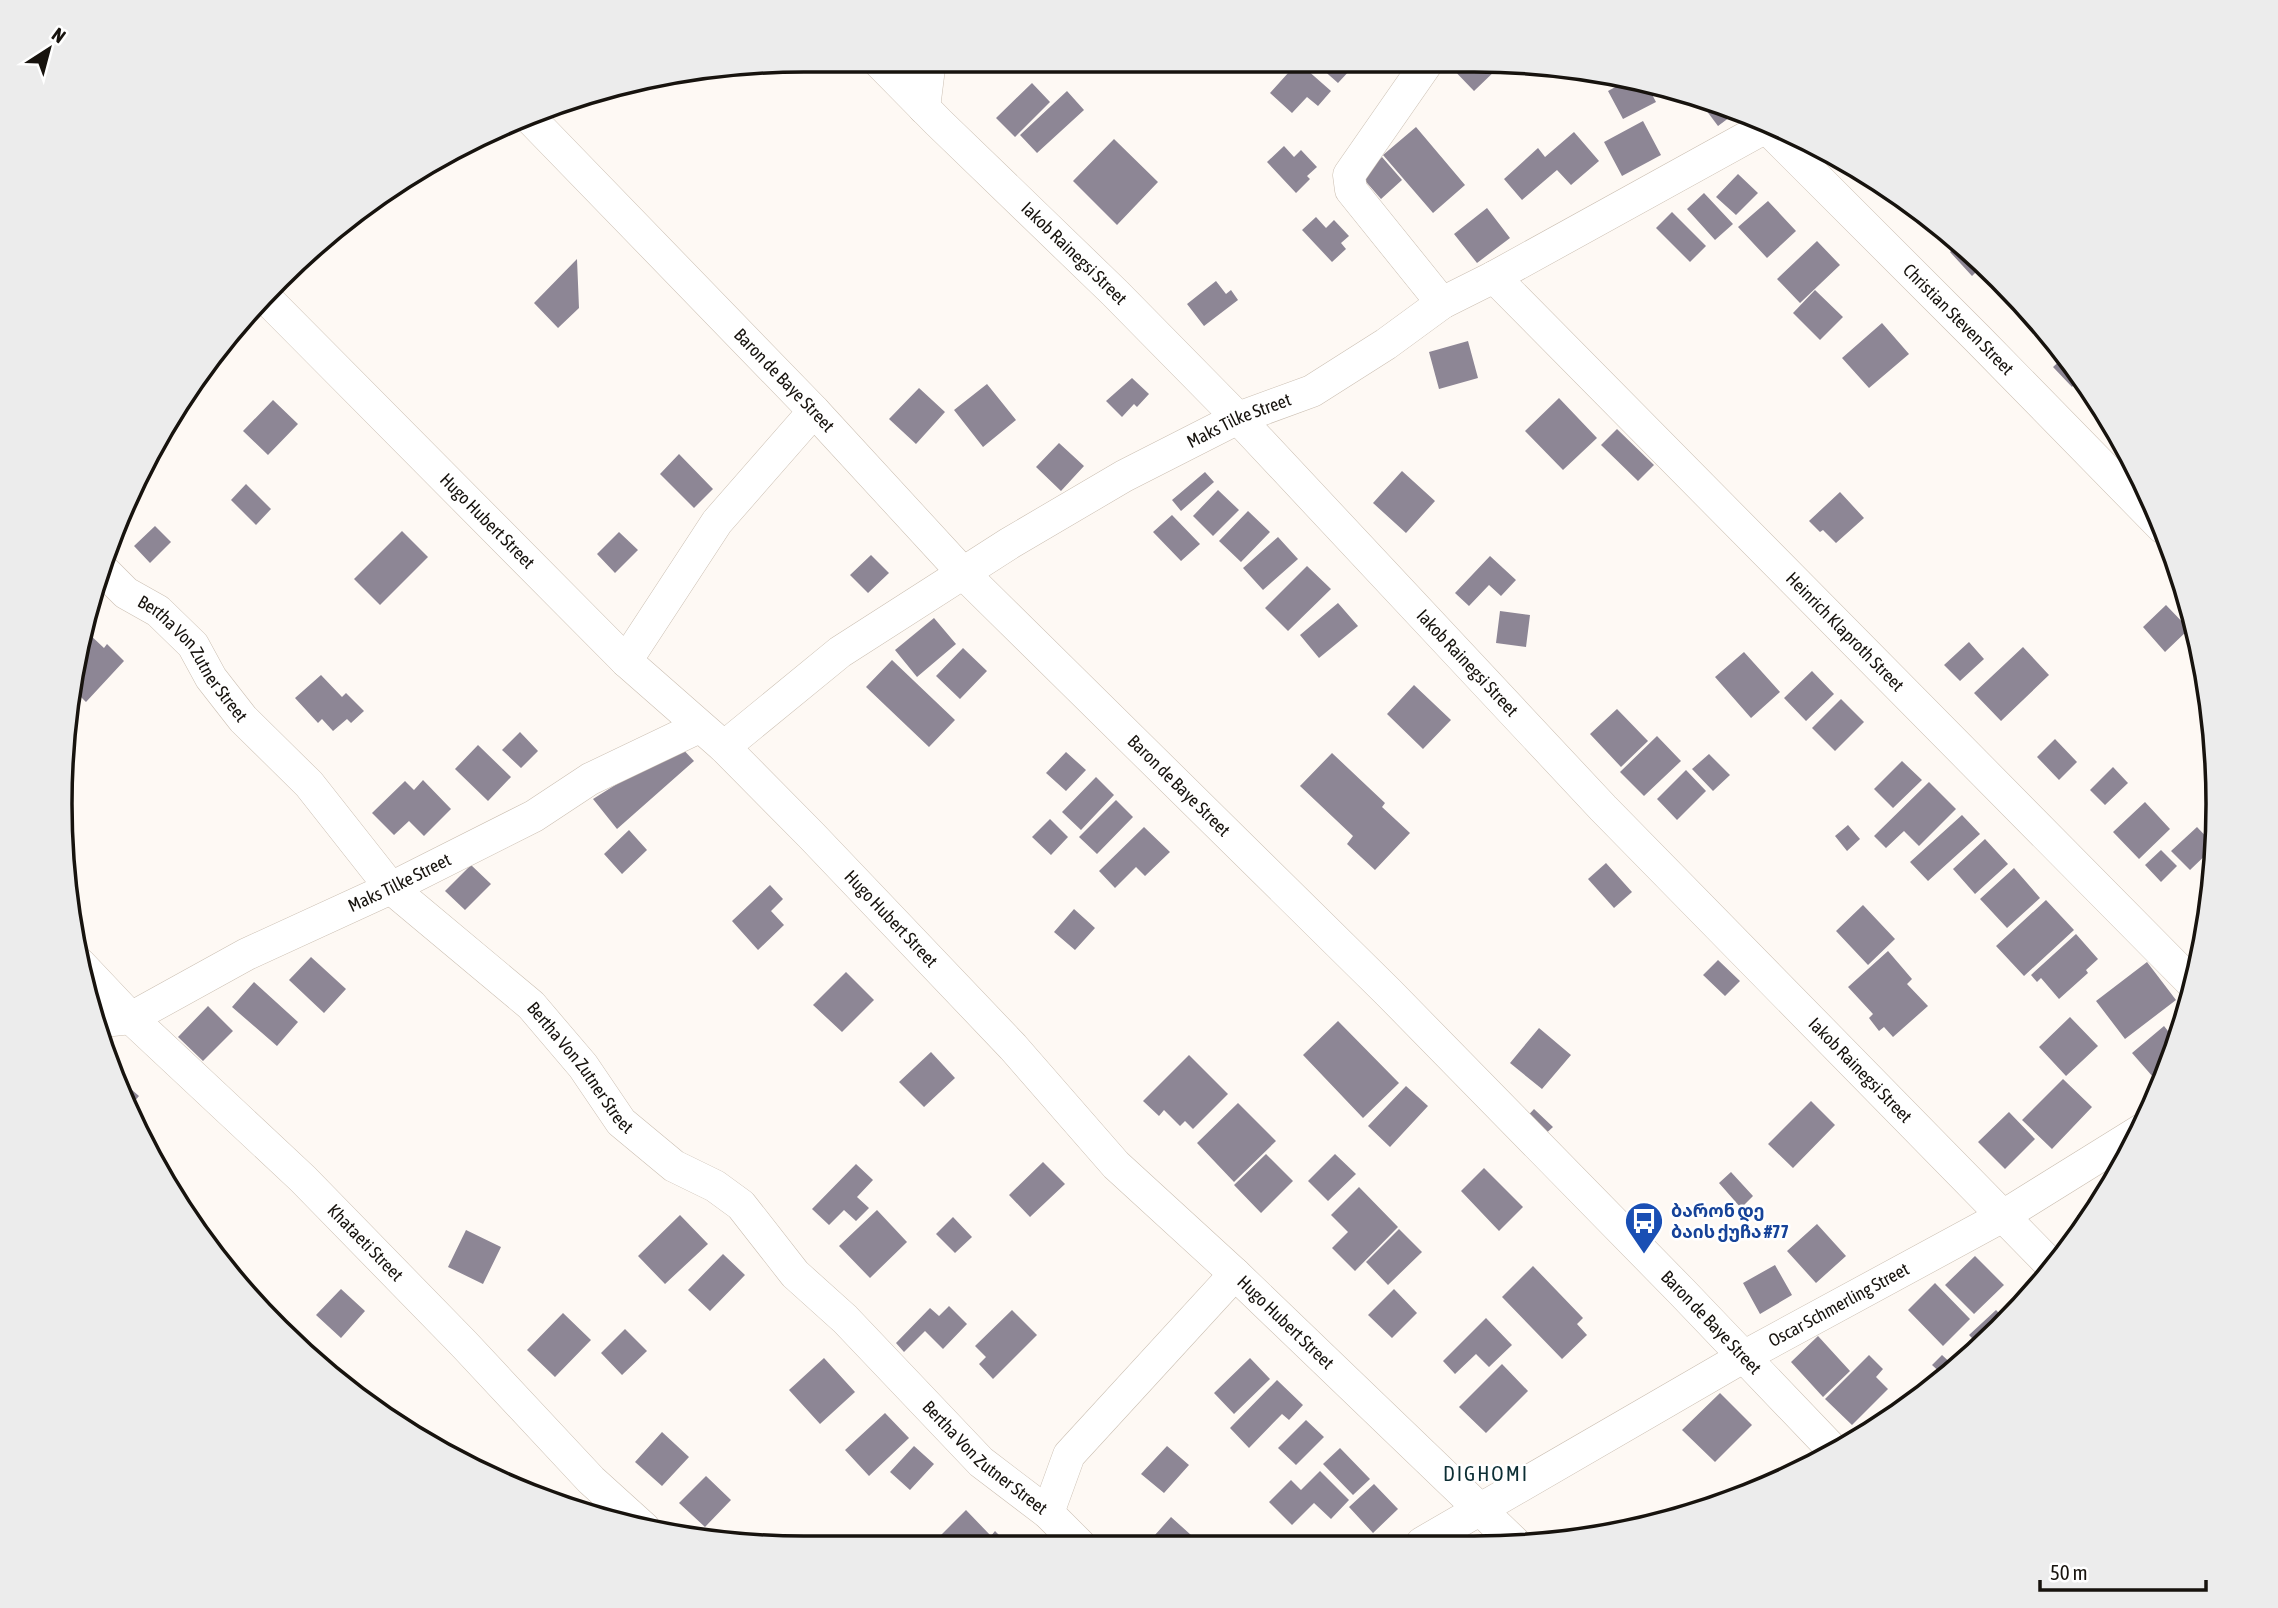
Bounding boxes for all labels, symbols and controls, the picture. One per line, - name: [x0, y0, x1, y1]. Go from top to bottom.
- north arrow: [14, 14, 84, 84]
- text: N: [48, 23, 70, 47]
- street label: Iakob Rainegsi Street: [1017, 197, 1131, 309]
- street label: Christian Steven Street: [1899, 259, 2018, 379]
- street label: Baron de Baye Street: [730, 324, 839, 436]
- street label: Maks Tilke Street: [1183, 389, 1294, 452]
- street label: Hugo Hubert Street: [436, 469, 539, 573]
- street label: Heinrich Klaproth Street: [1782, 568, 1909, 695]
- street label: Bertha Von Zutner Street: [134, 591, 252, 726]
- street label: Iakob Rainegsi Street: [1413, 605, 1523, 720]
- street label: Baron de Baye Street: [1124, 730, 1235, 840]
- street label: Maks Tilke Street: [345, 849, 454, 916]
- street label: Hugo Hubert Street: [840, 866, 942, 971]
- street label: Bertha Von Zutner Street: [523, 997, 638, 1138]
- street label: Iakob Rainegsi Street: [1805, 1013, 1917, 1127]
- street label: Khataeti Street: [324, 1200, 408, 1285]
- bus stop icon: ბარონ დე ბაის ქუჩა #77: [1623, 1200, 1665, 1255]
- place label: ბარონ დე ბაის ქუჩა #77: [1671, 1200, 1789, 1242]
- street label: Oscar Schmerling Street: [1765, 1258, 1912, 1351]
- street label: Baron de Baye Street: [1657, 1266, 1766, 1378]
- street label: Hugo Hubert Street: [1233, 1271, 1338, 1373]
- street label: Bertha Von Zutner Street: [918, 1396, 1052, 1519]
- district label: DIGHOMI: [1443, 1461, 1529, 1485]
- scale bar: [2040, 1548, 2206, 1592]
- text: 50 m: [2050, 1560, 2088, 1584]

